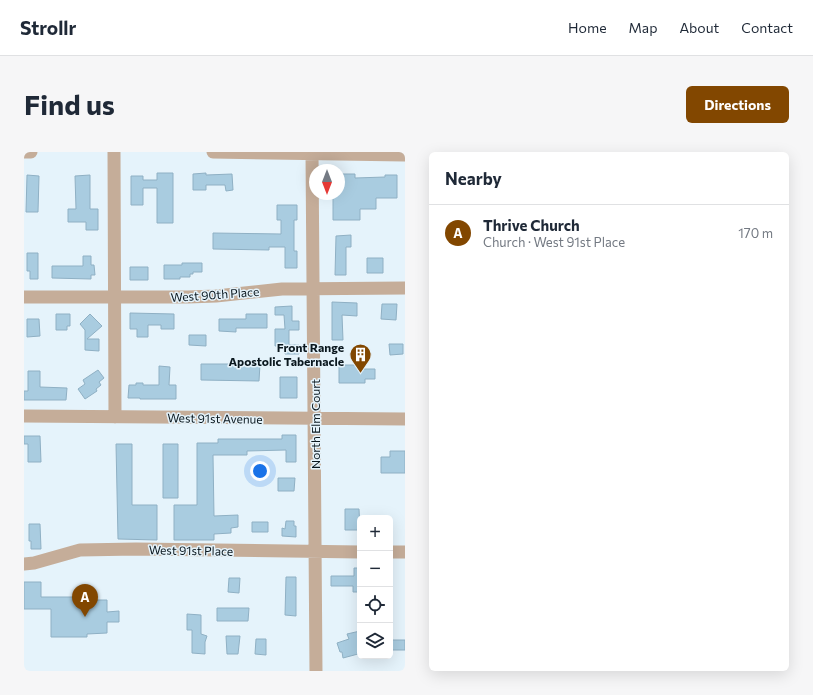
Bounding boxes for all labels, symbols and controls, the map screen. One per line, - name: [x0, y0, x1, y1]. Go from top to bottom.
- text: Strollr: [20, 16, 76, 39]
- text: Home: [568, 19, 607, 36]
- text: Map: [629, 19, 657, 36]
- text: About: [679, 19, 719, 36]
- text: Contact: [741, 19, 793, 36]
- button: Directions: [686, 86, 789, 123]
- text: Find us: [24, 87, 115, 121]
- north arrow: [309, 164, 345, 200]
- text: Nearby: [445, 168, 502, 189]
- text: Thrive Church: [483, 216, 580, 234]
- text: A: [453, 225, 463, 241]
- text: 170 m: [738, 225, 773, 241]
- text: Church · West 91st Place: [483, 234, 625, 250]
- street label: West 90th Place: [170, 284, 260, 304]
- place label: Front Range Apostolic Tabernacle: [229, 340, 344, 368]
- building icon: Front Range Apostolic Tabernacle: [347, 341, 373, 374]
- street label: North Elm Court: [308, 379, 322, 469]
- street label: West 91st Avenue: [167, 410, 263, 426]
- your location: [250, 461, 270, 481]
- map controls: [357, 515, 393, 659]
- button: +: [357, 515, 393, 551]
- street label: West 91st Place: [149, 542, 233, 558]
- button: −: [357, 551, 393, 587]
- pin: A: [72, 584, 98, 617]
- button: locate: [357, 587, 393, 623]
- button: layers: [357, 623, 393, 659]

